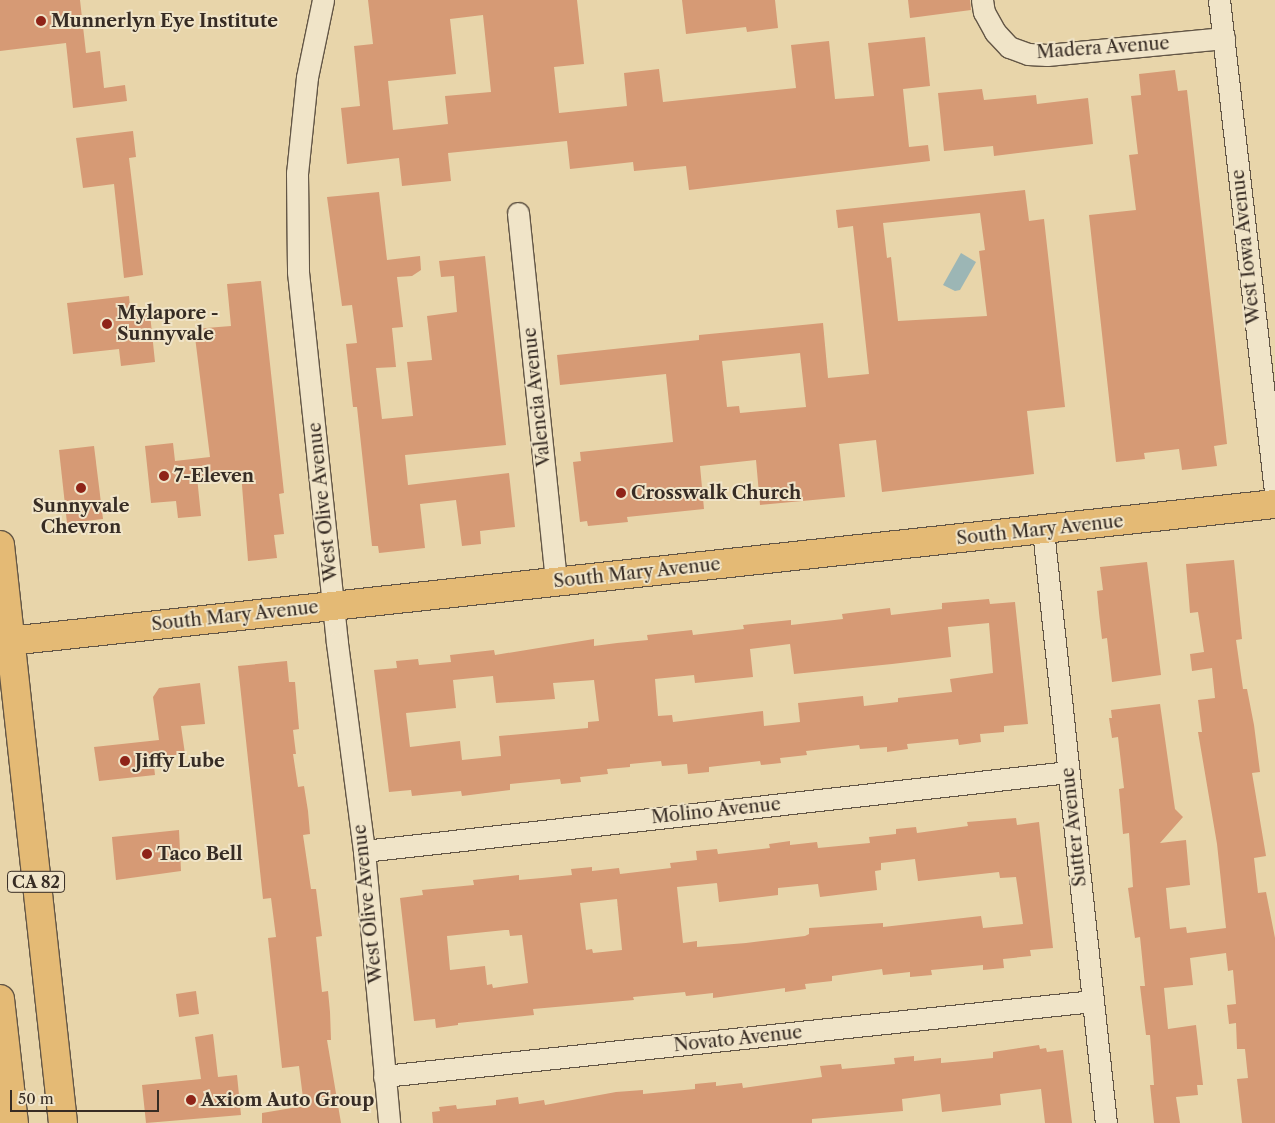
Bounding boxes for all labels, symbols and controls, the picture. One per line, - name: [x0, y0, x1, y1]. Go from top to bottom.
- place label: Munnerlyn Eye Institute: [51, 10, 278, 32]
- marker: Munnerlyn Eye Institute: [35, 15, 47, 27]
- street label: Madera Avenue: [1035, 33, 1171, 63]
- street label: West Iowa Avenue: [1227, 168, 1265, 326]
- place label: Mylapore - Sunnyvale: [117, 303, 219, 346]
- marker: Mylapore - Sunnyvale: [101, 318, 113, 330]
- street label: Valencia Avenue: [519, 326, 555, 468]
- street label: West Olive Avenue: [304, 421, 342, 583]
- place label: 7-Eleven: [174, 465, 254, 487]
- marker: 7-Eleven: [158, 470, 170, 482]
- marker: Sunnyvale Chevron: [75, 482, 87, 494]
- place label: Crosswalk Church: [631, 482, 802, 504]
- marker: Crosswalk Church: [615, 487, 627, 499]
- place label: Sunnyvale Chevron: [33, 496, 129, 538]
- street label: South Mary Avenue: [955, 510, 1125, 550]
- street label: South Mary Avenue: [552, 553, 722, 593]
- street label: South Mary Avenue: [150, 596, 320, 636]
- place label: Jiffy Lube: [135, 750, 225, 772]
- marker: Jiffy Lube: [119, 755, 131, 767]
- street label: Sutter Avenue: [1057, 766, 1091, 888]
- street label: Molino Avenue: [650, 793, 782, 829]
- street label: West Olive Avenue: [349, 823, 387, 985]
- place label: Taco Bell: [157, 843, 243, 865]
- marker: Taco Bell: [141, 848, 153, 860]
- road number: CA 82: [6, 869, 66, 896]
- street label: Novato Avenue: [672, 1021, 804, 1057]
- scale bar: [12, 1080, 161, 1112]
- text: 50 m: [18, 1089, 54, 1108]
- place label: Axiom Auto Group: [201, 1089, 375, 1111]
- marker: Axiom Auto Group: [185, 1094, 197, 1106]

